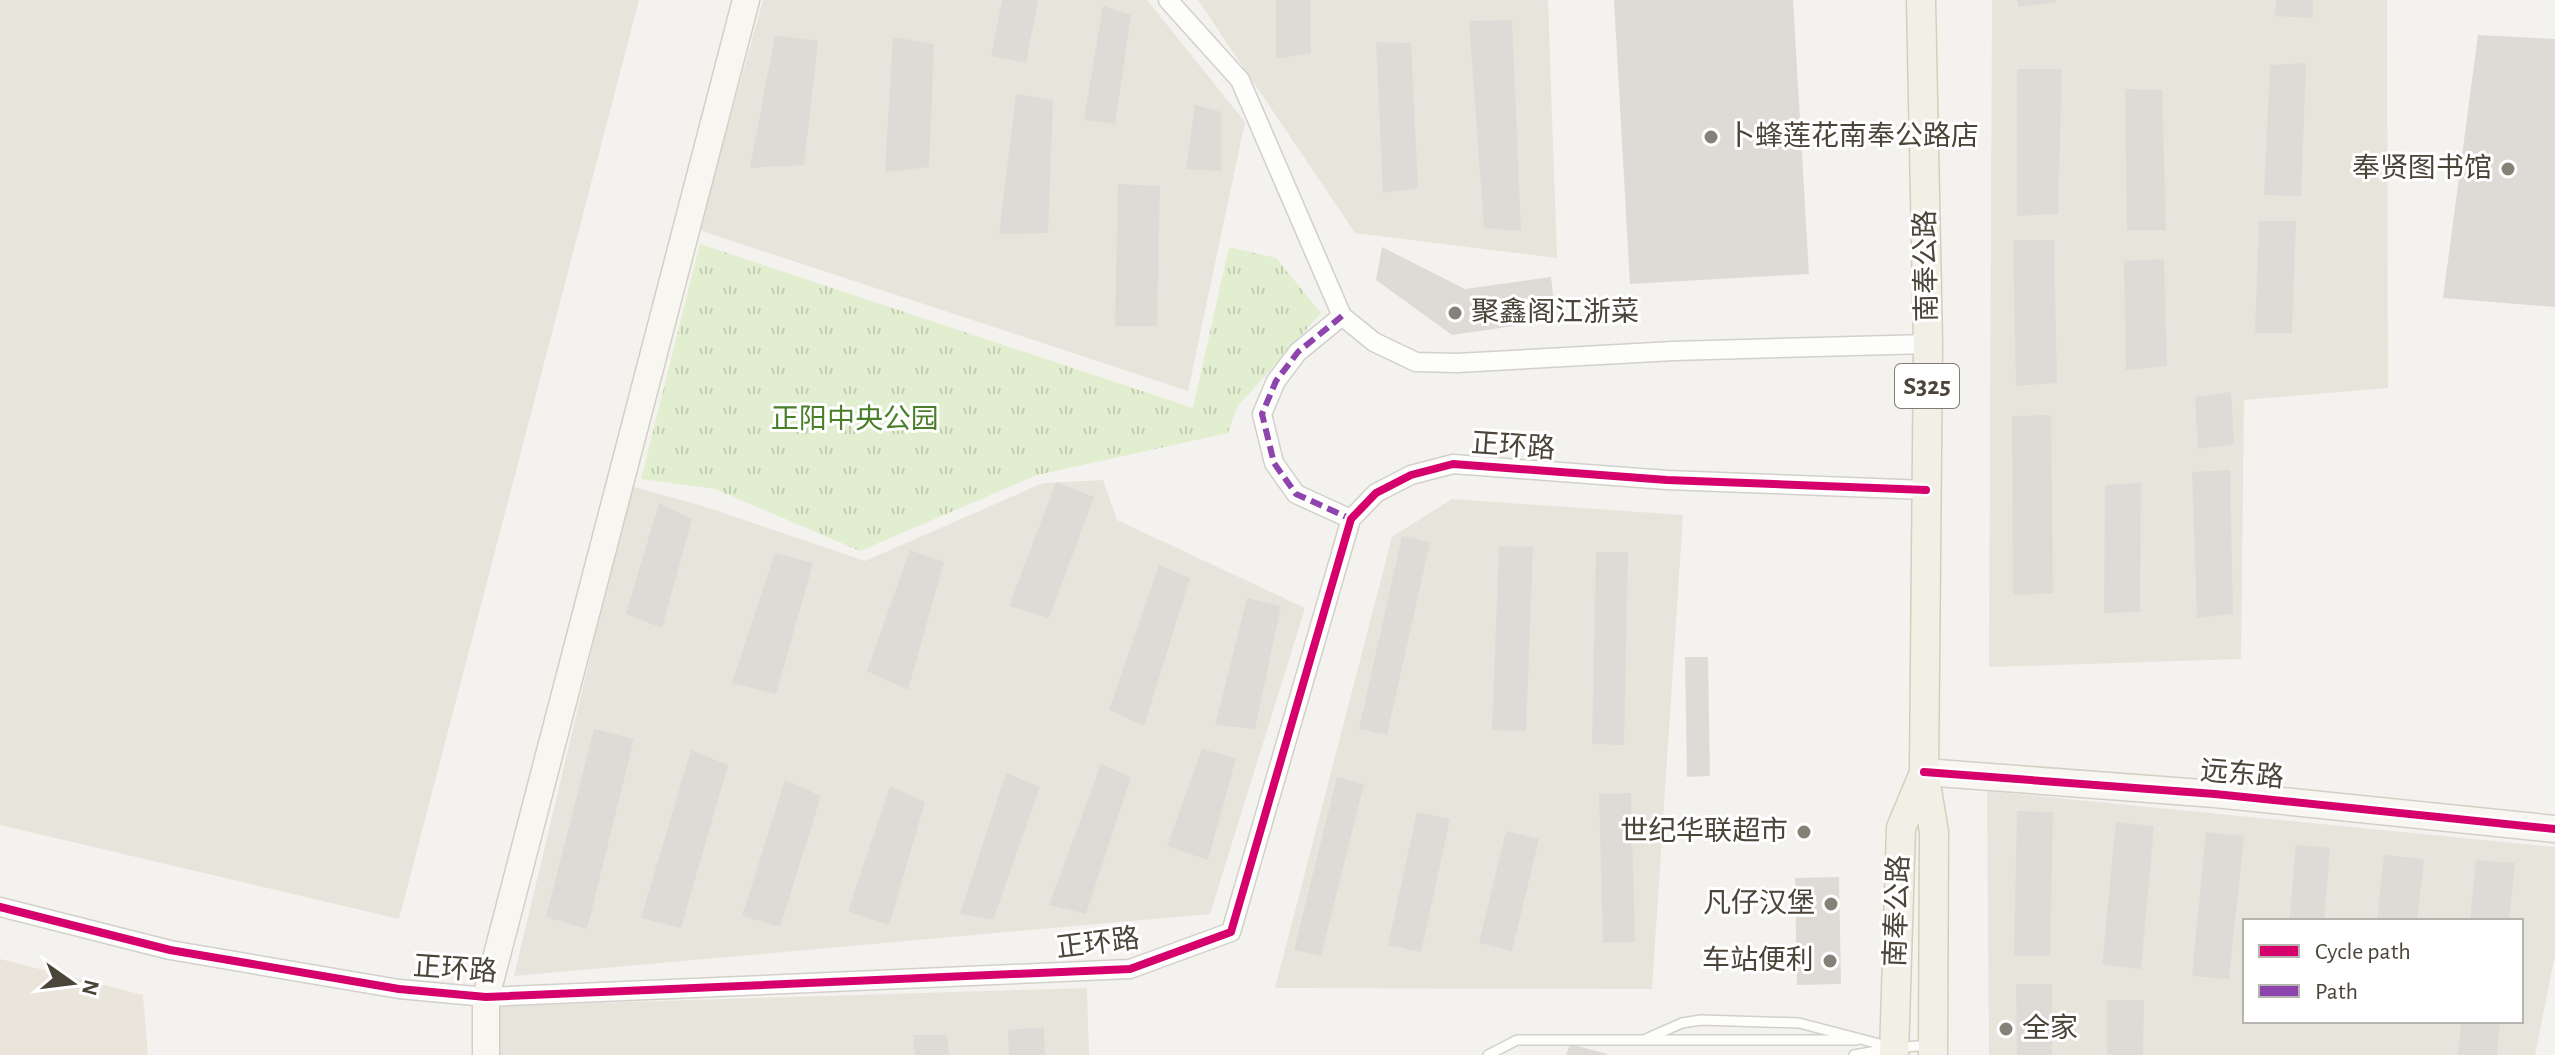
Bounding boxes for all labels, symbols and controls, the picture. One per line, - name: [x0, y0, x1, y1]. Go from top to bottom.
- place label: 卜蜂莲花南奉公路店: [1727, 121, 1979, 151]
- marker: 卜蜂莲花南奉公路店: [1702, 128, 1720, 146]
- place label: 奉贤图书馆: [2352, 153, 2492, 183]
- marker: 奉贤图书馆: [2499, 160, 2517, 178]
- street label: 南奉公路: [1910, 210, 1942, 322]
- place label: 聚鑫阁江浙菜: [1471, 297, 1639, 327]
- marker: 聚鑫阁江浙菜: [1446, 304, 1464, 322]
- road number: S325: [1895, 364, 1959, 408]
- park label: 正阳中央公园: [771, 404, 939, 434]
- street label: 正环路: [1470, 428, 1556, 464]
- street label: 远东路: [2199, 755, 2285, 793]
- place label: 世纪华联超市: [1620, 816, 1788, 846]
- marker: 世纪华联超市: [1795, 823, 1813, 841]
- street label: 南奉公路: [1880, 854, 1914, 967]
- place label: 凡仔汉堡: [1703, 888, 1815, 918]
- marker: 凡仔汉堡: [1822, 895, 1840, 913]
- legend: [2243, 919, 2523, 1023]
- street label: 正环路: [1054, 923, 1141, 963]
- text: Cycle path: [2315, 940, 2411, 964]
- north arrow: [32, 943, 112, 1023]
- place label: 车站便利: [1702, 945, 1814, 975]
- street label: 正环路: [412, 951, 498, 987]
- marker: 车站便利: [1821, 952, 1839, 970]
- text: N: [78, 978, 103, 998]
- text: Path: [2315, 980, 2358, 1004]
- place label: 全家: [2022, 1013, 2078, 1043]
- marker: 全家: [1997, 1020, 2015, 1038]

